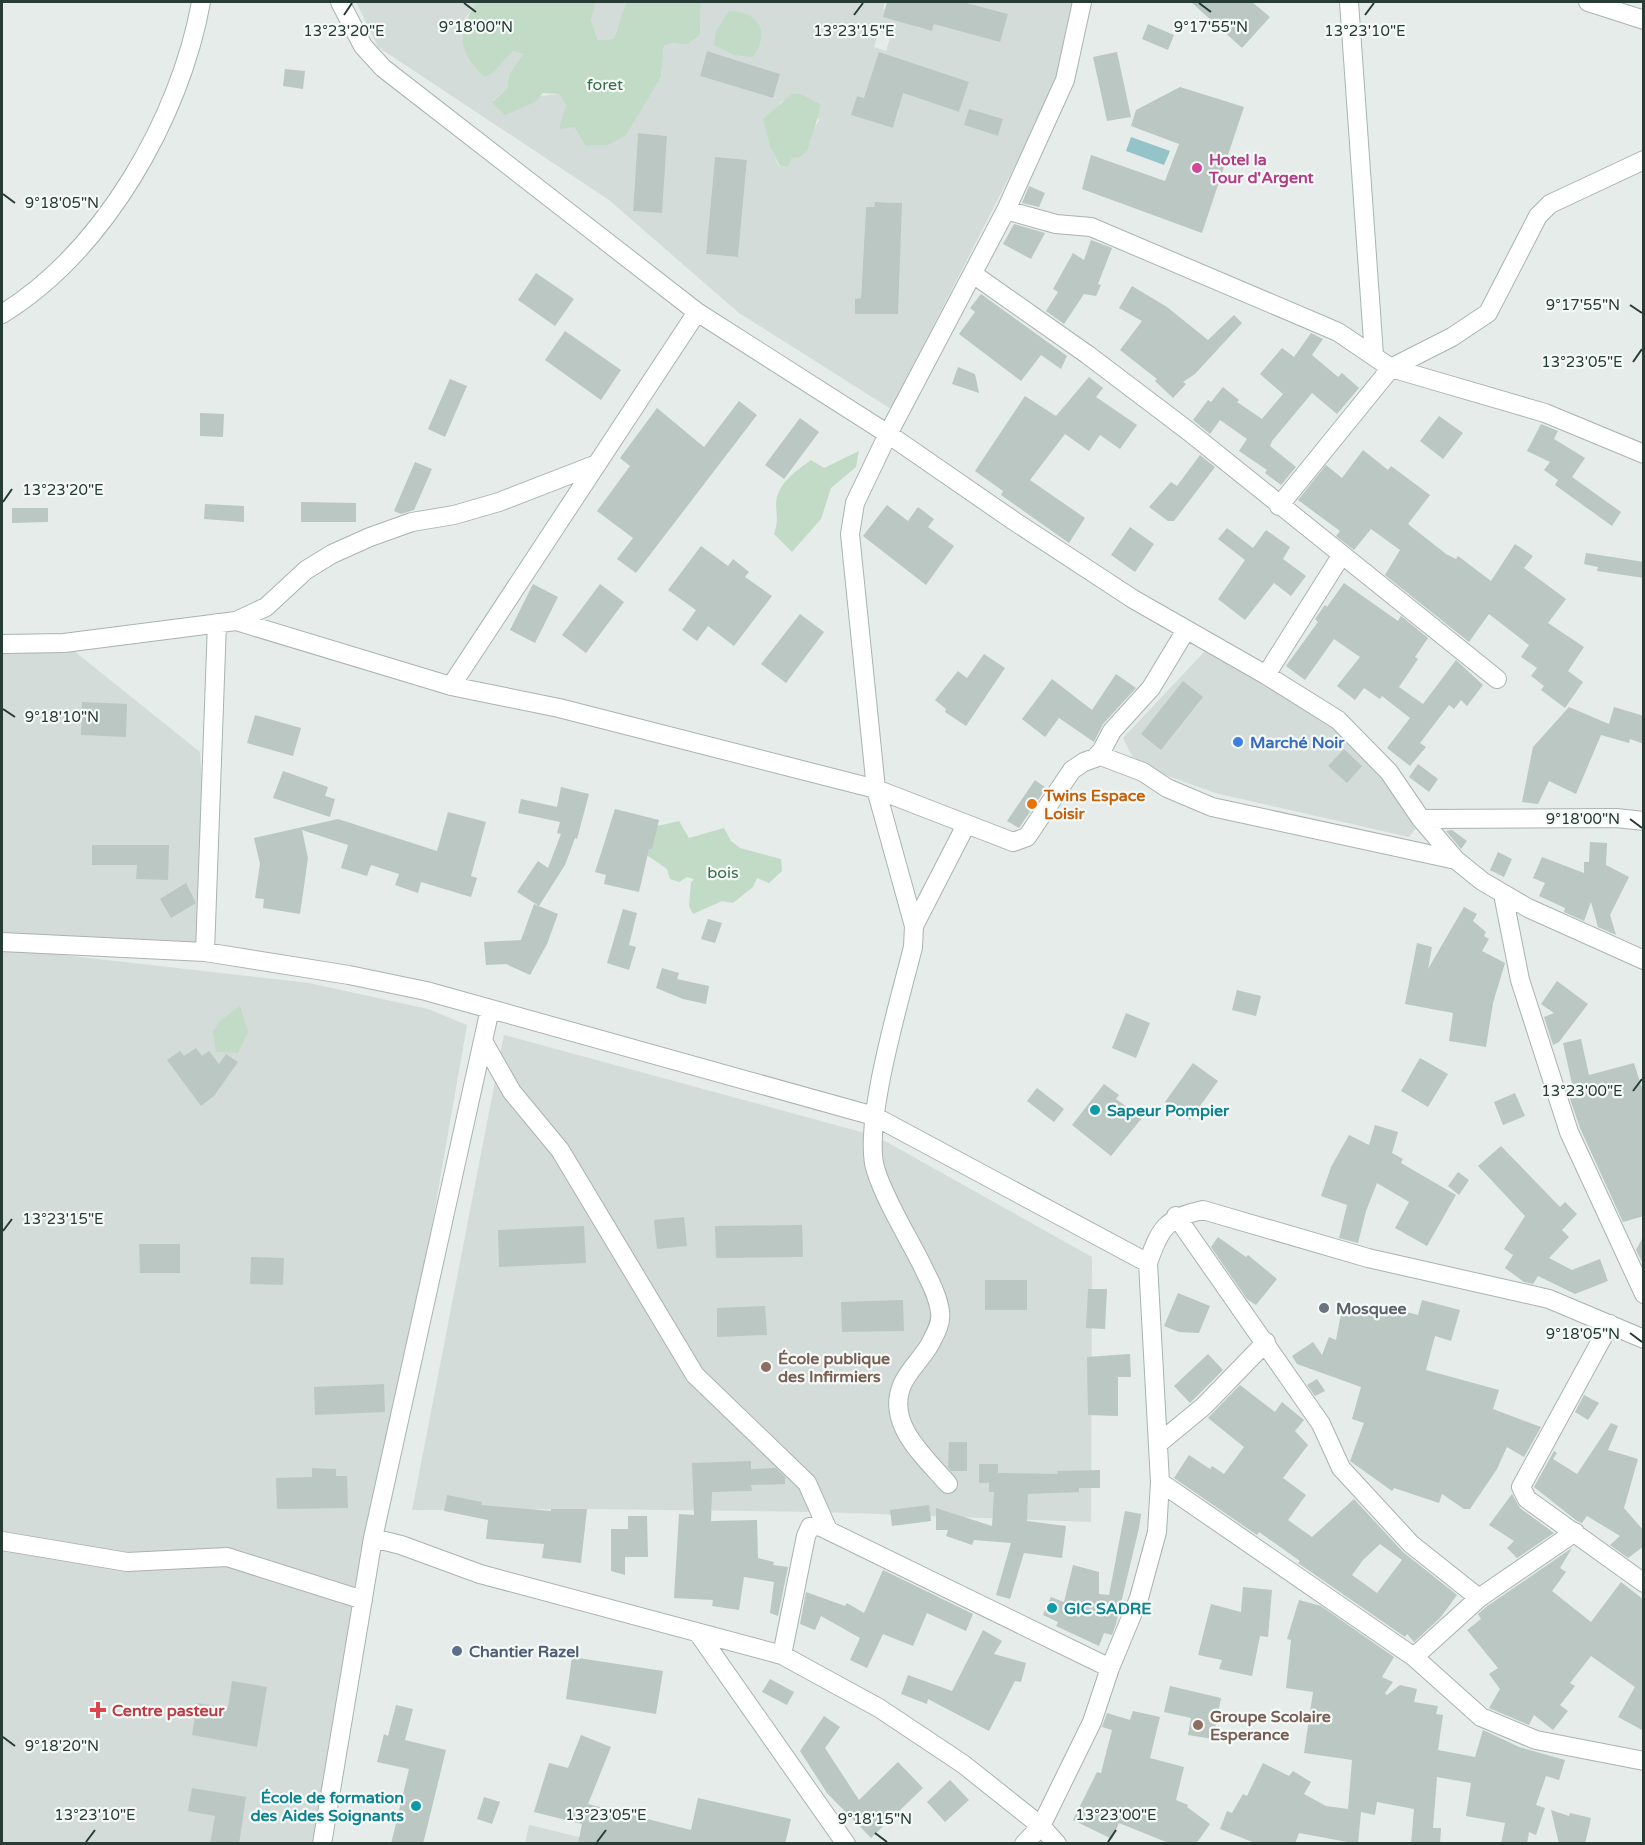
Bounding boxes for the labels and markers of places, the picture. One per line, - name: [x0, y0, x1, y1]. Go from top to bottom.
- place label: Hotel la Tour d'Argent: [1208, 150, 1315, 188]
- marker: Hotel la Tour d'Argent: [1190, 161, 1204, 175]
- place label: Marché Noir: [1250, 733, 1345, 753]
- marker: Marché Noir: [1231, 735, 1245, 749]
- place label: Twins Espace Loisir: [1043, 786, 1145, 824]
- marker: Twins Espace Loisir: [1025, 797, 1039, 811]
- place label: Sapeur Pompier: [1107, 1101, 1230, 1121]
- marker: Sapeur Pompier: [1088, 1103, 1102, 1117]
- place label: Mosquee: [1336, 1299, 1407, 1319]
- marker: Mosquee: [1317, 1301, 1331, 1315]
- place label: École publique des Infirmiers: [778, 1349, 890, 1387]
- marker: École publique des Infirmiers: [759, 1360, 773, 1374]
- place label: GIC SADRE: [1064, 1599, 1151, 1619]
- marker: GIC SADRE: [1045, 1601, 1059, 1615]
- place label: Chantier Razel: [469, 1642, 579, 1662]
- marker: Chantier Razel: [450, 1644, 464, 1658]
- marker: Centre pasteur: [89, 1701, 107, 1719]
- place label: Centre pasteur: [112, 1701, 225, 1721]
- place label: Groupe Scolaire Esperance: [1210, 1707, 1331, 1745]
- marker: Groupe Scolaire Esperance: [1191, 1718, 1205, 1732]
- place label: École de formation des Aides Soignants: [250, 1788, 404, 1826]
- marker: École de formation des Aides Soignants: [409, 1799, 423, 1813]

